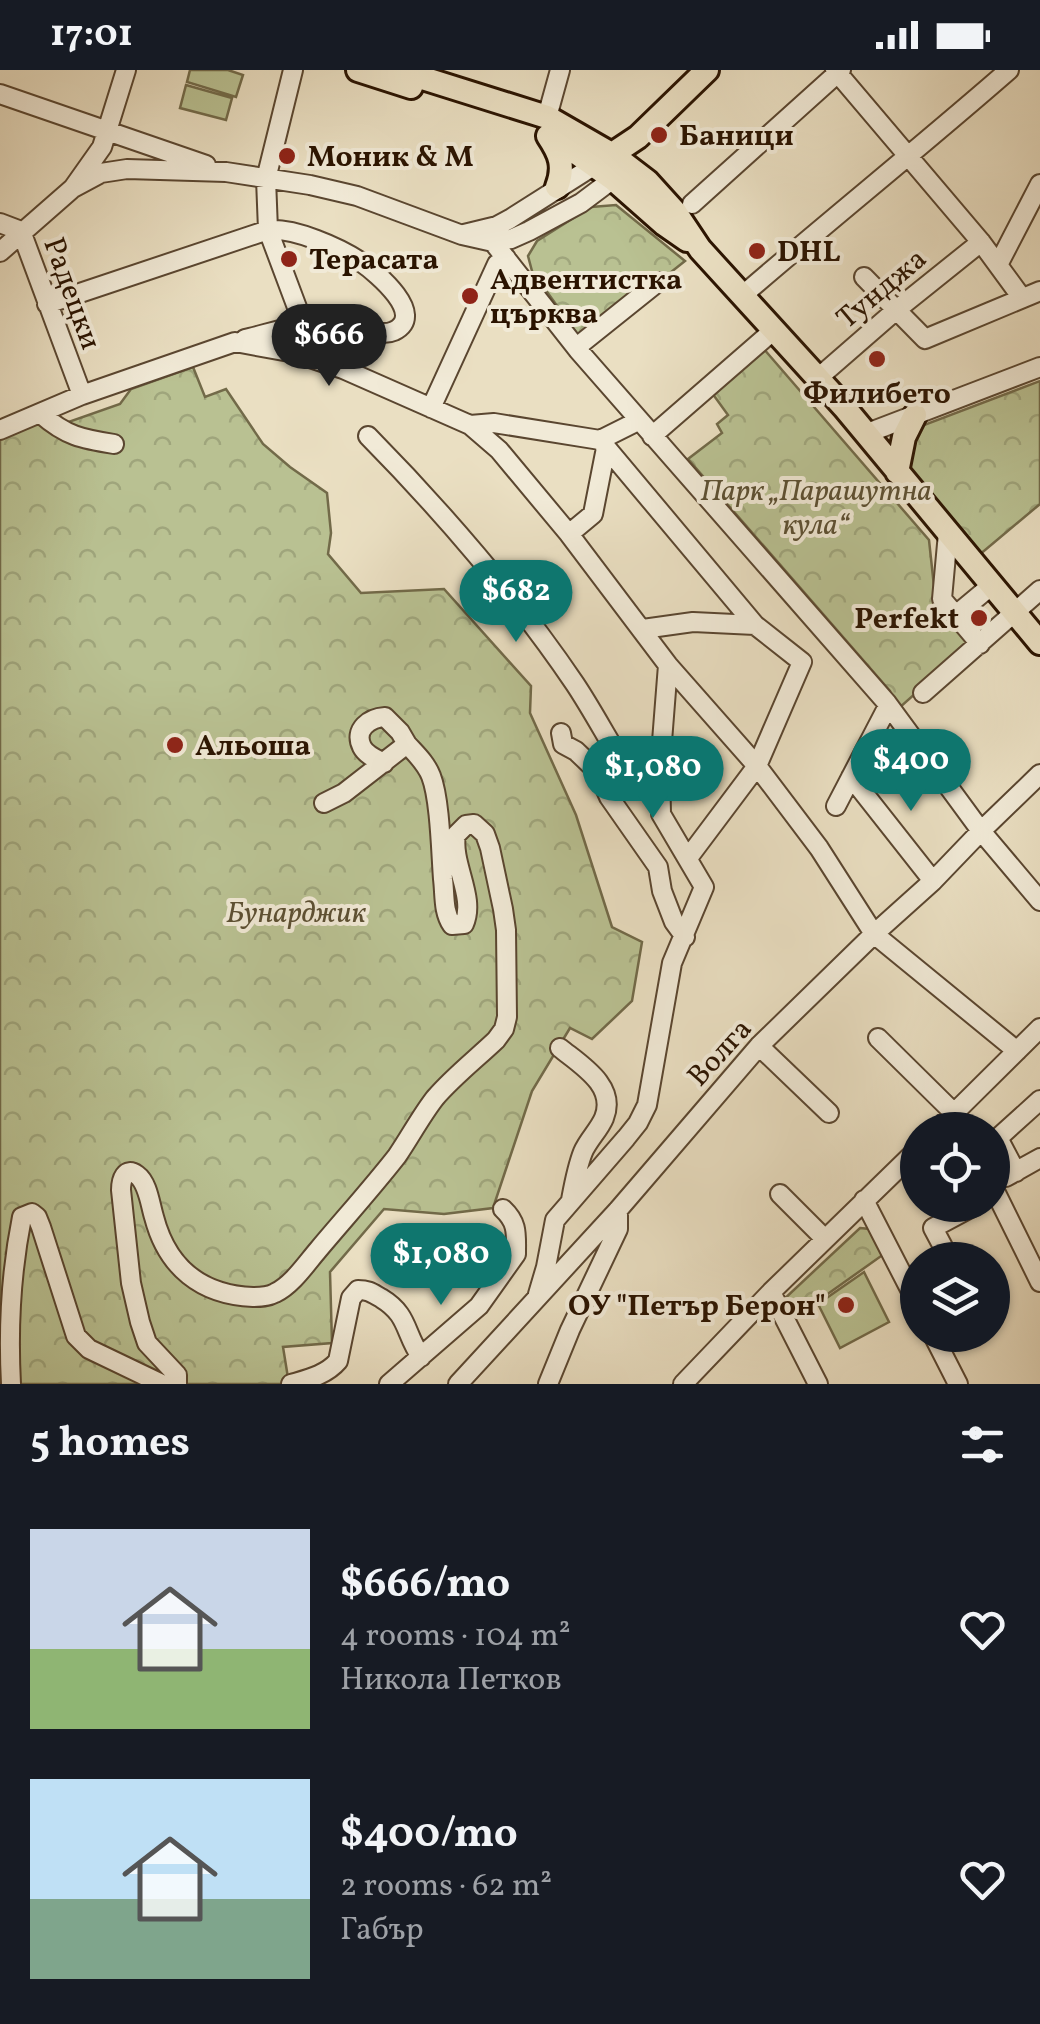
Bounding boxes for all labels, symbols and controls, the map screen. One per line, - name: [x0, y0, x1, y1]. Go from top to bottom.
- text: 17:01: [50, 9, 133, 62]
- place label: Баници: [679, 116, 794, 158]
- marker: Баници: [648, 124, 670, 146]
- place label: Моник & М: [307, 137, 473, 179]
- marker: Моник & М: [276, 145, 298, 167]
- street label: Радецки: [31, 232, 111, 356]
- place label: DHL: [777, 232, 840, 274]
- street label: Тунджа: [828, 239, 937, 340]
- place label: Терасата: [309, 240, 439, 282]
- marker: DHL: [746, 240, 768, 262]
- marker: Терасата: [278, 248, 300, 270]
- place label: Адвентистка църква: [490, 260, 682, 336]
- marker: Адвентистка църква: [459, 285, 481, 307]
- pin: $666: [270, 304, 388, 389]
- text: $666: [294, 314, 364, 358]
- marker: Филибето: [866, 348, 888, 370]
- place label: Филибето: [803, 374, 951, 416]
- park label: Парк „Парашутна кула“: [700, 471, 932, 547]
- pin: $682: [457, 560, 575, 645]
- text: $682: [481, 570, 551, 614]
- place label: Perfekt: [854, 599, 959, 641]
- marker: Perfekt: [968, 607, 990, 629]
- place label: Альоша: [195, 726, 311, 768]
- pin: $400: [852, 729, 970, 814]
- marker: Альоша: [164, 734, 186, 756]
- pin: $1,080: [572, 736, 734, 821]
- text: $400: [873, 739, 949, 783]
- text: $1,080: [605, 746, 701, 790]
- park label: Бунарджик: [226, 893, 366, 935]
- street label: Волга: [678, 1010, 763, 1097]
- map controls: [900, 1112, 1010, 1352]
- button: locate: [900, 1112, 1010, 1222]
- pin: $1,080: [360, 1223, 522, 1308]
- text: $1,080: [393, 1233, 489, 1277]
- button: layers: [900, 1242, 1010, 1352]
- place label: ОУ "Петър Берон": [568, 1286, 826, 1328]
- marker: ОУ "Петър Берон": [835, 1294, 857, 1316]
- text: 5 homes: [30, 1415, 190, 1474]
- icon: filters: [955, 1417, 1010, 1472]
- text: $666/mo: [340, 1556, 510, 1615]
- icon: home: [110, 1569, 230, 1689]
- icon: heart: [955, 1602, 1010, 1657]
- text: 4 rooms · 104 m²: [340, 1615, 571, 1659]
- text: Никола Петков: [340, 1659, 562, 1703]
- text: $400/mo: [340, 1806, 518, 1865]
- icon: home: [110, 1819, 230, 1939]
- icon: heart: [955, 1852, 1010, 1907]
- text: 2 rooms · 62 m²: [340, 1865, 552, 1909]
- text: Габър: [340, 1909, 424, 1953]

